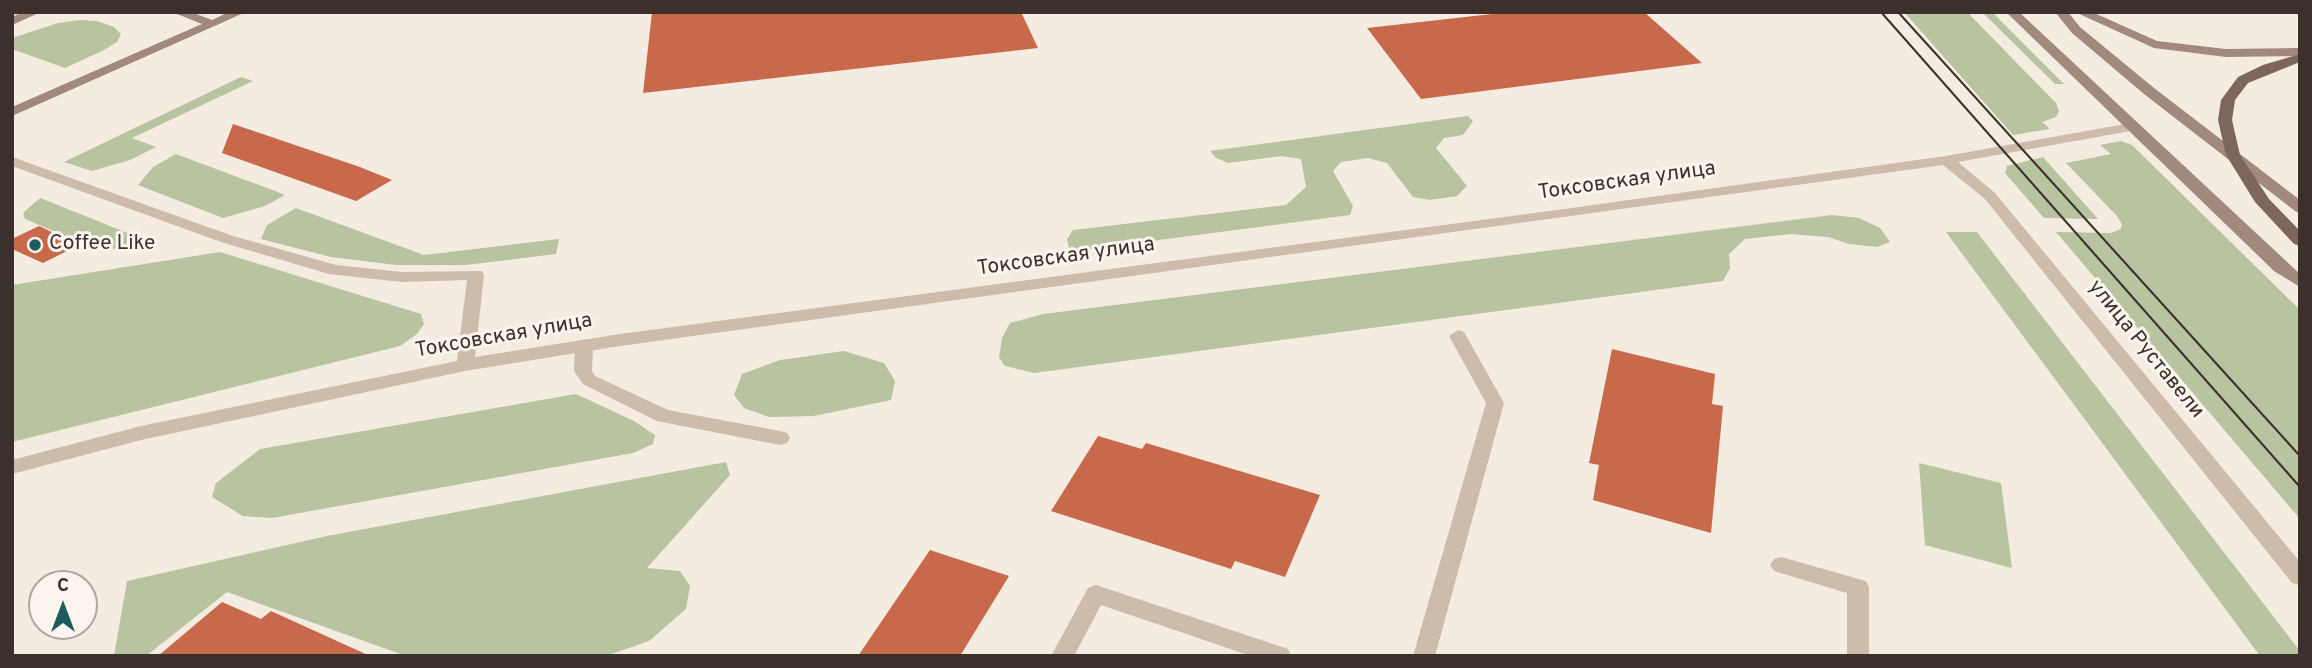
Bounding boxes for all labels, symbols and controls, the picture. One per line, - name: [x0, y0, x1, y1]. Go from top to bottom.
- street label: Токсовская улица: [1537, 157, 1717, 207]
- place label: Coffee Like: [49, 232, 155, 258]
- street label: Токсовская улица: [976, 233, 1156, 283]
- marker: Coffee Like: [27, 237, 43, 253]
- street label: улица Руставели: [2082, 276, 2208, 424]
- street label: Токсовская улица: [414, 309, 594, 365]
- north arrow: [28, 570, 98, 640]
- text: С: [57, 574, 69, 598]

